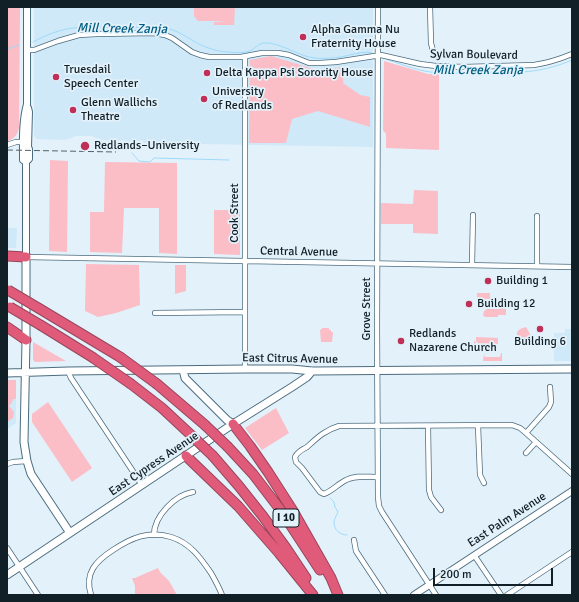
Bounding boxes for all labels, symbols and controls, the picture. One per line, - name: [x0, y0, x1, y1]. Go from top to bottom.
- water label: Mill Creek Zanja: [77, 20, 167, 38]
- place label: Alpha Gamma Nu Fraternity House: [311, 23, 400, 51]
- marker: Alpha Gamma Nu Fraternity House: [298, 32, 308, 42]
- street label: Sylvan Boulevard: [430, 47, 518, 63]
- place label: Truesdail Speech Center: [64, 63, 138, 91]
- water label: Mill Creek Zanja: [433, 63, 523, 79]
- place label: Delta Kappa Psi Sorority House: [215, 66, 373, 80]
- marker: Delta Kappa Psi Sorority House: [202, 68, 212, 78]
- marker: Truesdail Speech Center: [51, 72, 61, 82]
- place label: University of Redlands: [212, 85, 272, 113]
- marker: University of Redlands: [199, 94, 209, 104]
- place label: Glenn Wallichs Theatre: [81, 96, 157, 124]
- marker: Glenn Wallichs Theatre: [68, 105, 78, 115]
- place label: Redlands–University: [94, 139, 199, 153]
- marker: Redlands–University: [79, 140, 91, 152]
- street label: Cook Street: [228, 183, 242, 243]
- street label: Central Avenue: [260, 244, 338, 260]
- place label: Building 1: [496, 274, 548, 288]
- marker: Building 1: [483, 276, 493, 286]
- street label: Grove Street: [360, 277, 374, 341]
- place label: Building 12: [477, 297, 536, 311]
- marker: Building 12: [464, 299, 474, 309]
- marker: Building 6: [535, 324, 545, 334]
- place label: Redlands Nazarene Church: [409, 327, 497, 355]
- place label: Building 6: [514, 335, 566, 349]
- marker: Redlands Nazarene Church: [396, 336, 406, 346]
- street label: East Citrus Avenue: [242, 351, 338, 367]
- street label: East Cypress Avenue: [106, 429, 202, 499]
- street label: East Palm Avenue: [465, 489, 549, 551]
- road number: I 10: [273, 509, 299, 527]
- scale bar: [435, 560, 555, 586]
- text: 200 m: [440, 567, 472, 582]

